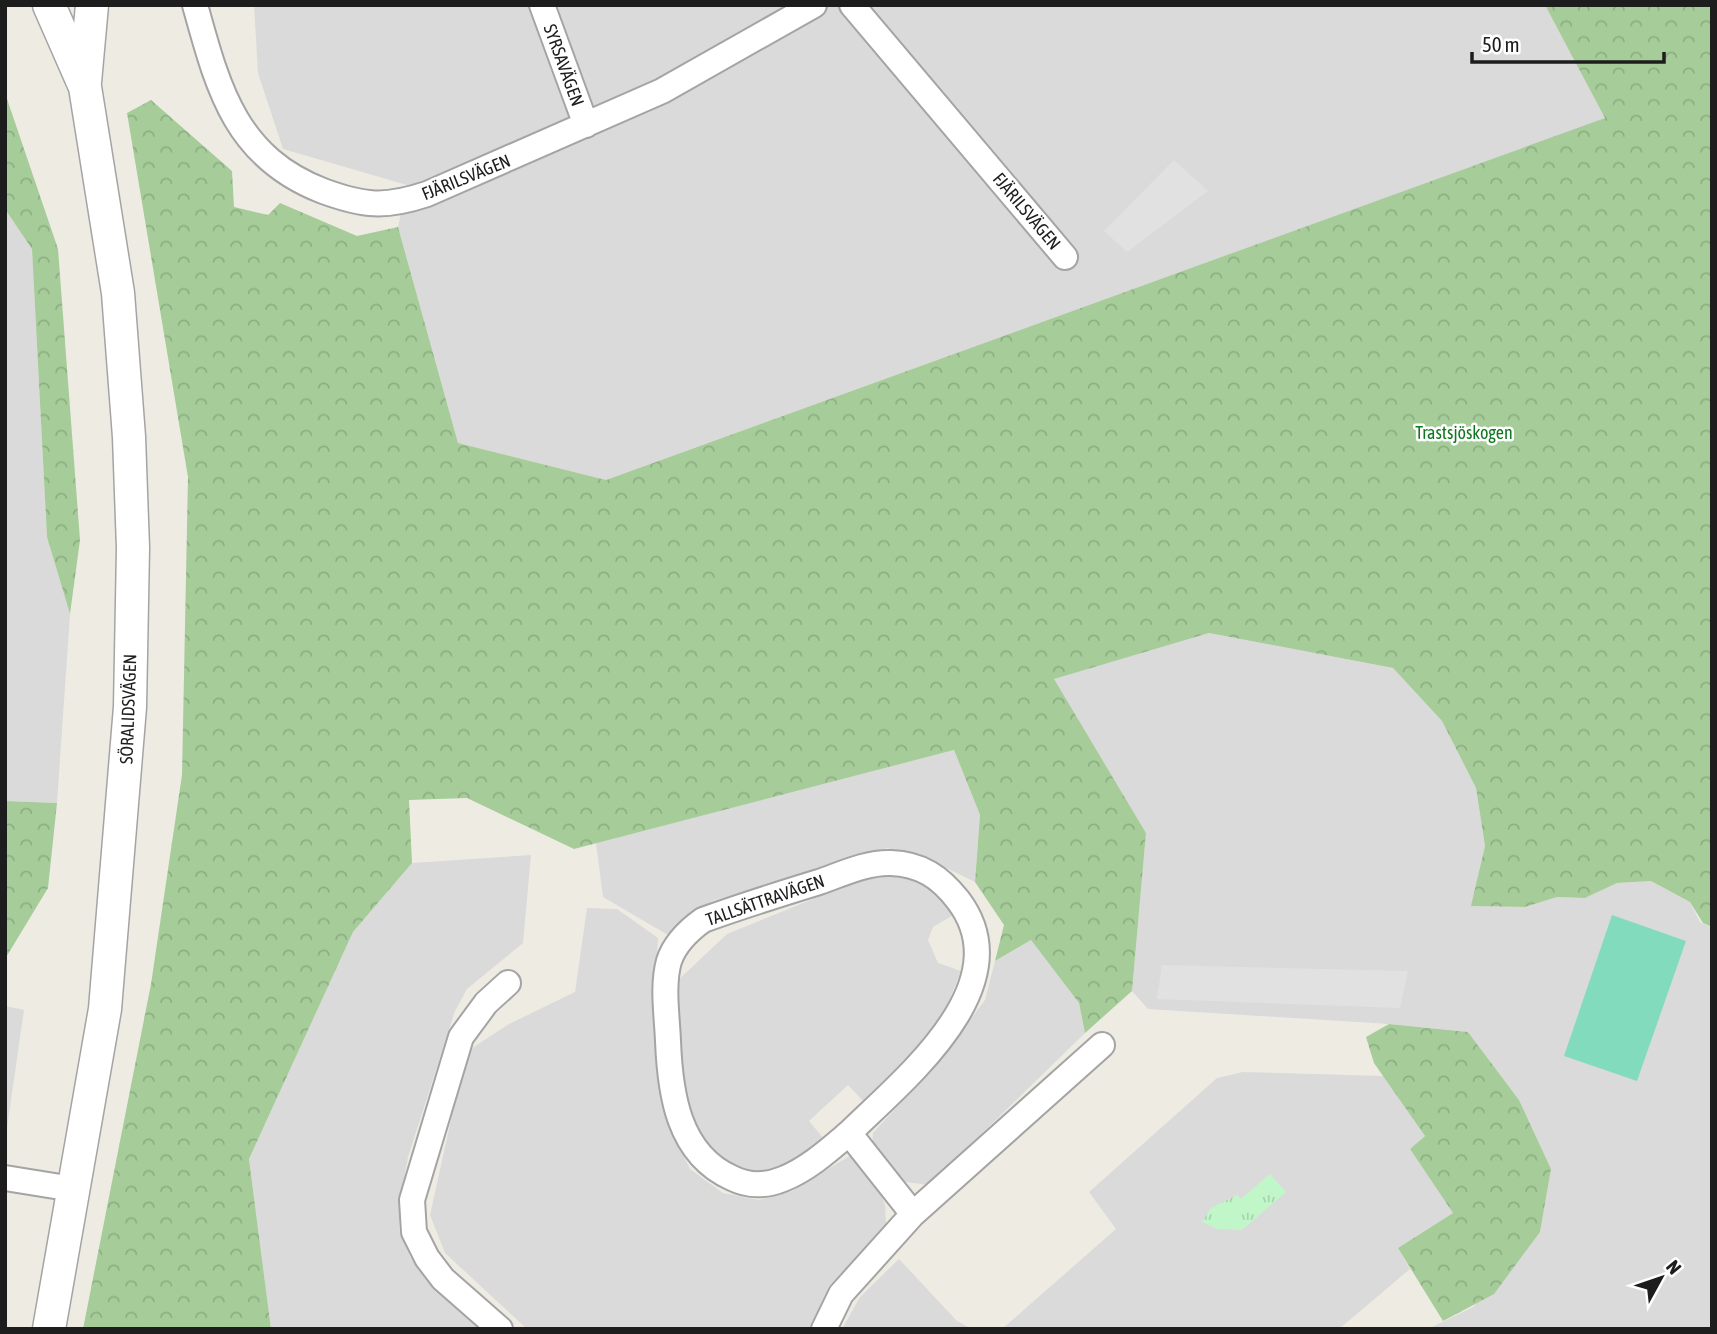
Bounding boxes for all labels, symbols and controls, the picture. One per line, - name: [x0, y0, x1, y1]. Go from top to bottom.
- street label: SYRSAVÄGEN: [539, 21, 589, 109]
- scale bar: [1472, 21, 1664, 65]
- text: 50 m: [1482, 32, 1520, 56]
- street label: FJÄRILSVÄGEN: [419, 150, 513, 204]
- street label: FJÄRILSVÄGEN: [989, 168, 1065, 254]
- park label: Trastsjöskogen: [1415, 422, 1513, 443]
- street label: SÖRALIDSVÄGEN: [116, 654, 140, 764]
- street label: TALLSÄTTRAVÄGEN: [703, 870, 827, 930]
- north arrow: [1626, 1243, 1696, 1313]
- text: N: [1662, 1256, 1686, 1278]

